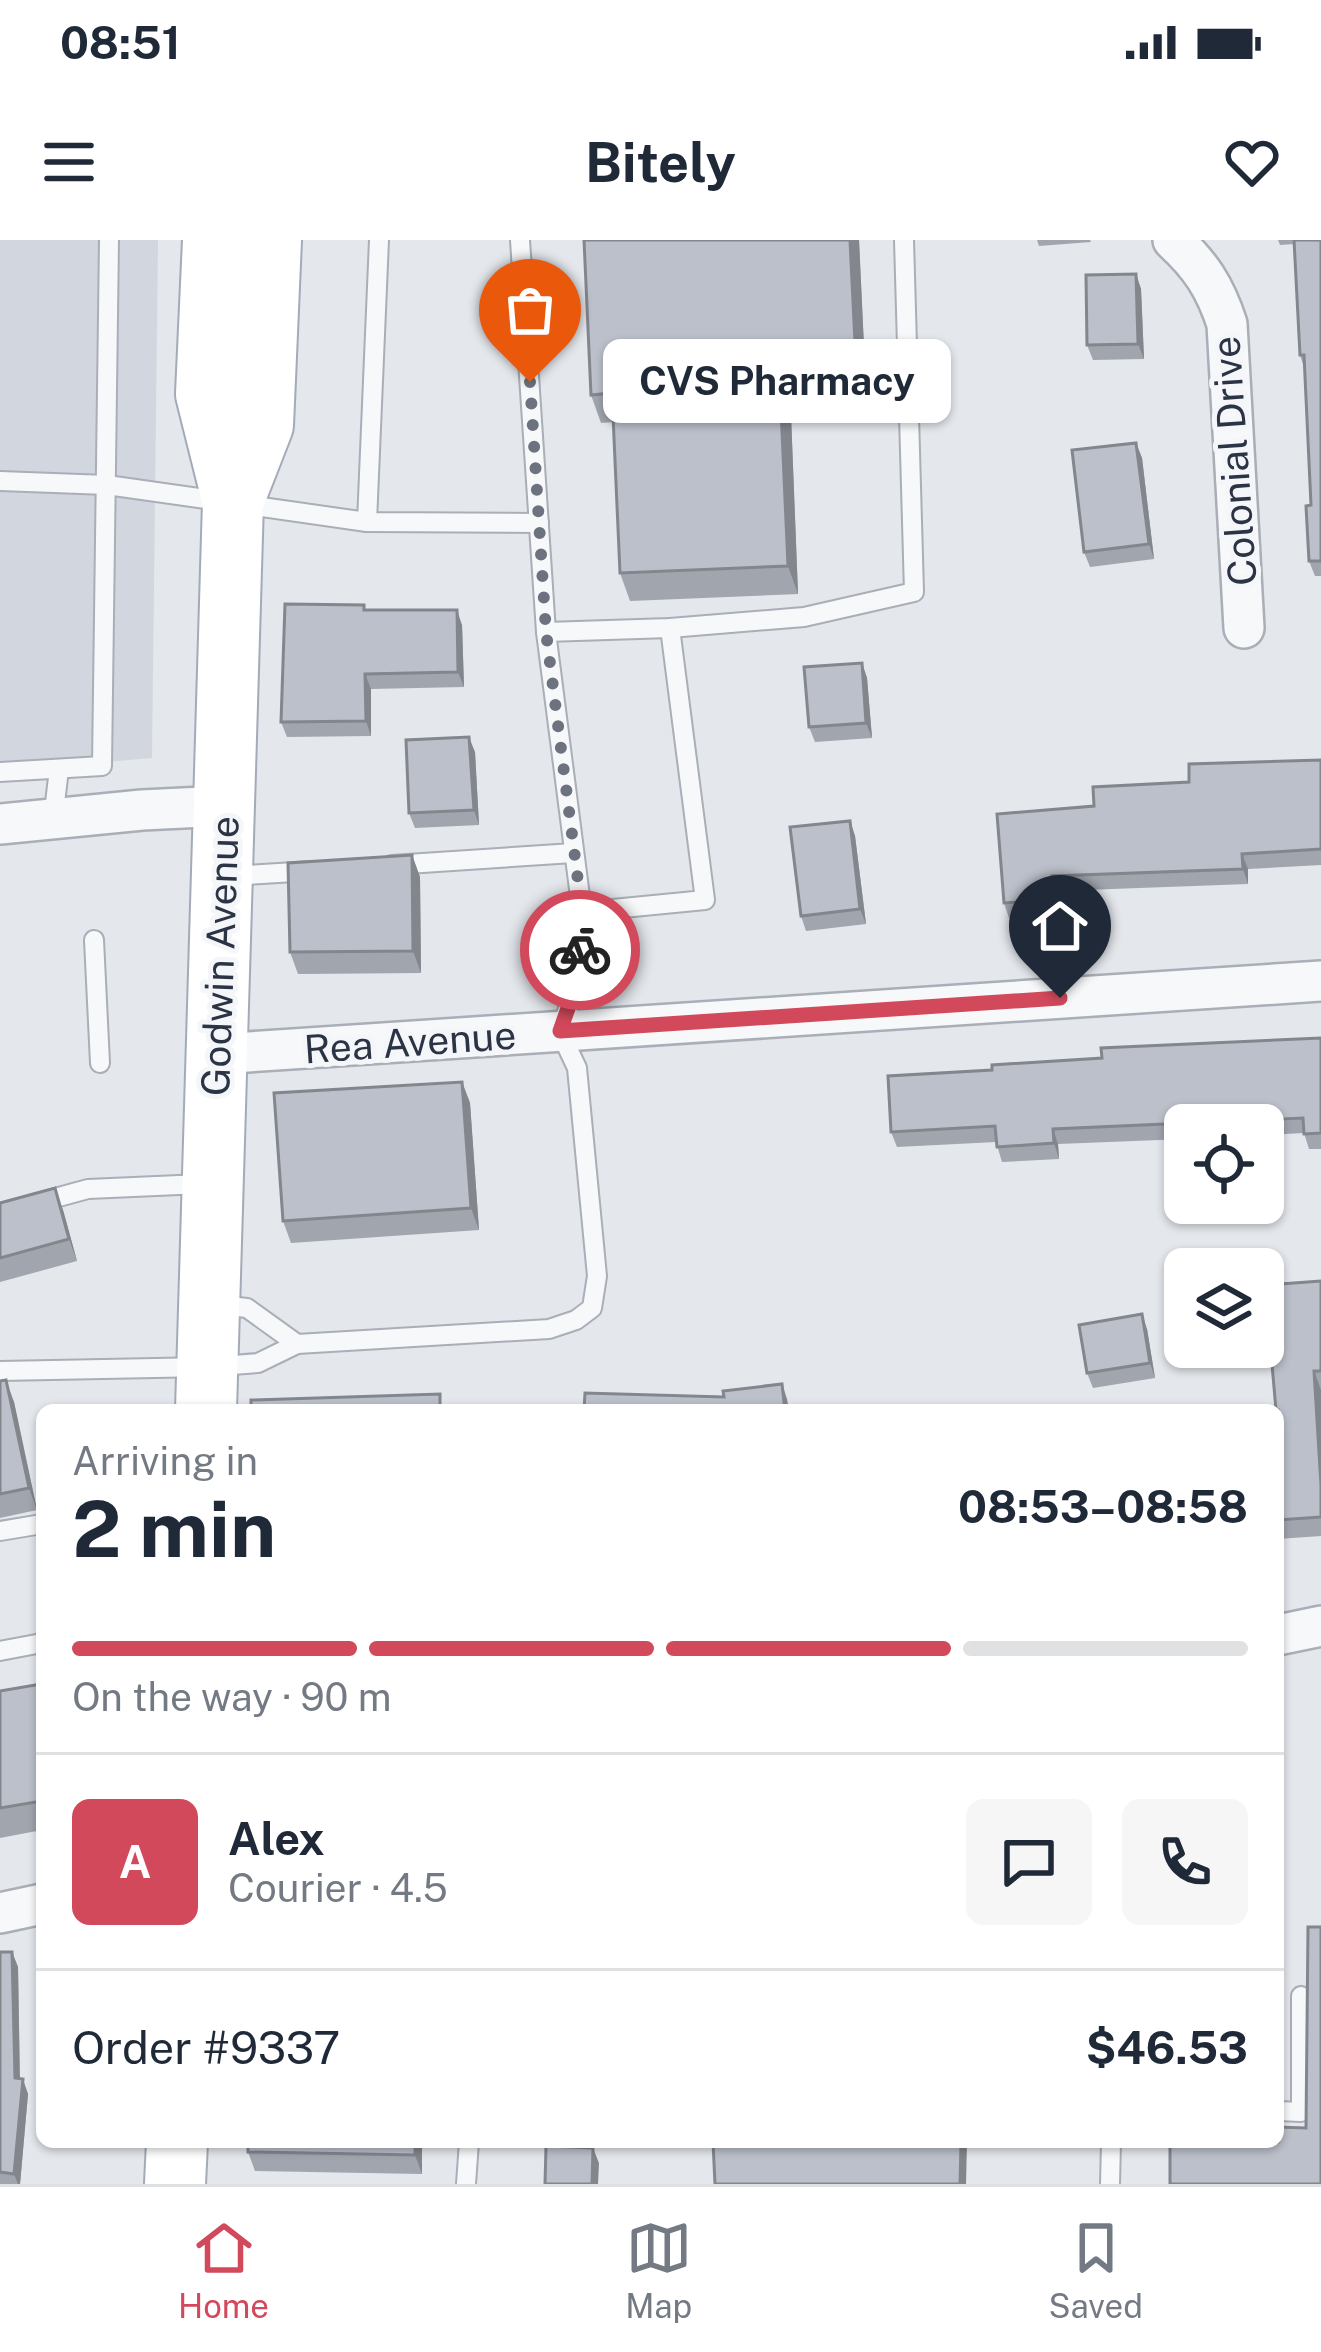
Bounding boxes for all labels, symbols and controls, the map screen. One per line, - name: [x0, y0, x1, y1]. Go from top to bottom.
- text: 08:51: [60, 16, 181, 69]
- icon: menu: [36, 129, 102, 195]
- icon: heart: [1219, 129, 1285, 195]
- text: Bitely: [585, 131, 736, 194]
- pin: [479, 259, 581, 382]
- icon: bag: [497, 277, 563, 343]
- street label: Colonial Drive: [1202, 335, 1266, 587]
- callout: CVS Pharmacy: [602, 340, 950, 424]
- text: CVS Pharmacy: [639, 358, 915, 404]
- street label: Godwin Avenue: [192, 815, 248, 1097]
- pin: [1009, 875, 1111, 998]
- courier: [520, 890, 640, 1010]
- icon: home: [1027, 893, 1093, 959]
- icon: bike: [547, 917, 613, 983]
- street label: Rea Avenue: [302, 1012, 518, 1072]
- map controls: [1164, 1104, 1284, 1368]
- button: locate: [1164, 1104, 1284, 1224]
- button: layers: [1164, 1248, 1284, 1368]
- text: Arriving in: [72, 1438, 258, 1484]
- text: 08:53–08:58: [958, 1480, 1248, 1533]
- text: 2 min: [72, 1483, 276, 1575]
- text: On the way · 90 m: [72, 1674, 391, 1720]
- button: chat: [966, 1799, 1092, 1925]
- button: phone: [1122, 1799, 1248, 1925]
- text: Alex: [228, 1812, 325, 1865]
- text: A: [119, 1835, 151, 1888]
- text: Courier · 4.5: [228, 1865, 448, 1911]
- text: Order #9337: [72, 2021, 340, 2074]
- text: $46.53: [1086, 2021, 1248, 2074]
- tab: Home: [178, 2215, 269, 2325]
- tab: Map: [625, 2215, 692, 2325]
- tab: Saved: [1048, 2215, 1143, 2325]

